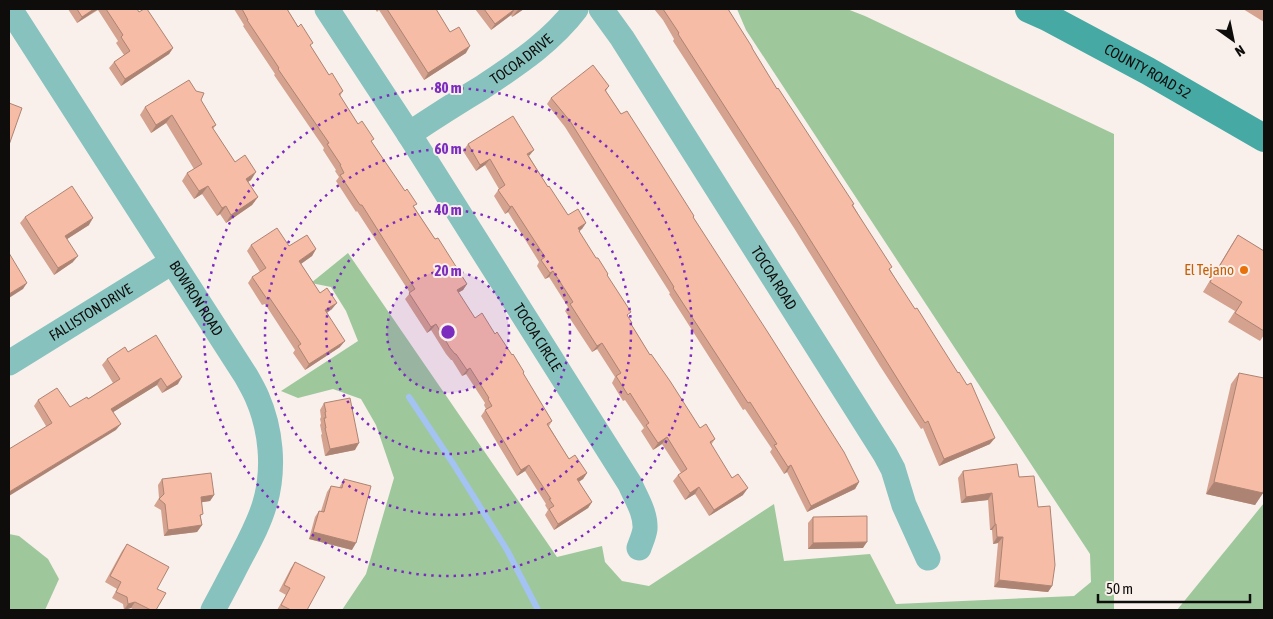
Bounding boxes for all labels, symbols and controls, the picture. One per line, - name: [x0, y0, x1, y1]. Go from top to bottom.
- north arrow: [1208, 15, 1258, 65]
- street label: TOCOA DRIVE: [487, 30, 556, 88]
- street label: COUNTY ROAD 52: [1102, 40, 1194, 102]
- text: N: [1232, 42, 1248, 60]
- text: 80 m: [435, 79, 462, 96]
- text: 60 m: [435, 140, 462, 157]
- text: 40 m: [434, 201, 462, 218]
- street label: TOCOA ROAD: [748, 243, 801, 313]
- street label: BOWRON ROAD: [166, 257, 227, 339]
- place label: El Tejano: [1184, 261, 1234, 278]
- text: 20 m: [435, 262, 462, 279]
- marker: El Tejano: [1238, 264, 1250, 276]
- street label: FALLISTON DRIVE: [46, 280, 135, 344]
- street label: TOCOA CIRCLE: [510, 300, 566, 375]
- centre of rings: [439, 323, 457, 341]
- scale bar: [1098, 572, 1250, 604]
- text: 50 m: [1106, 580, 1133, 597]

